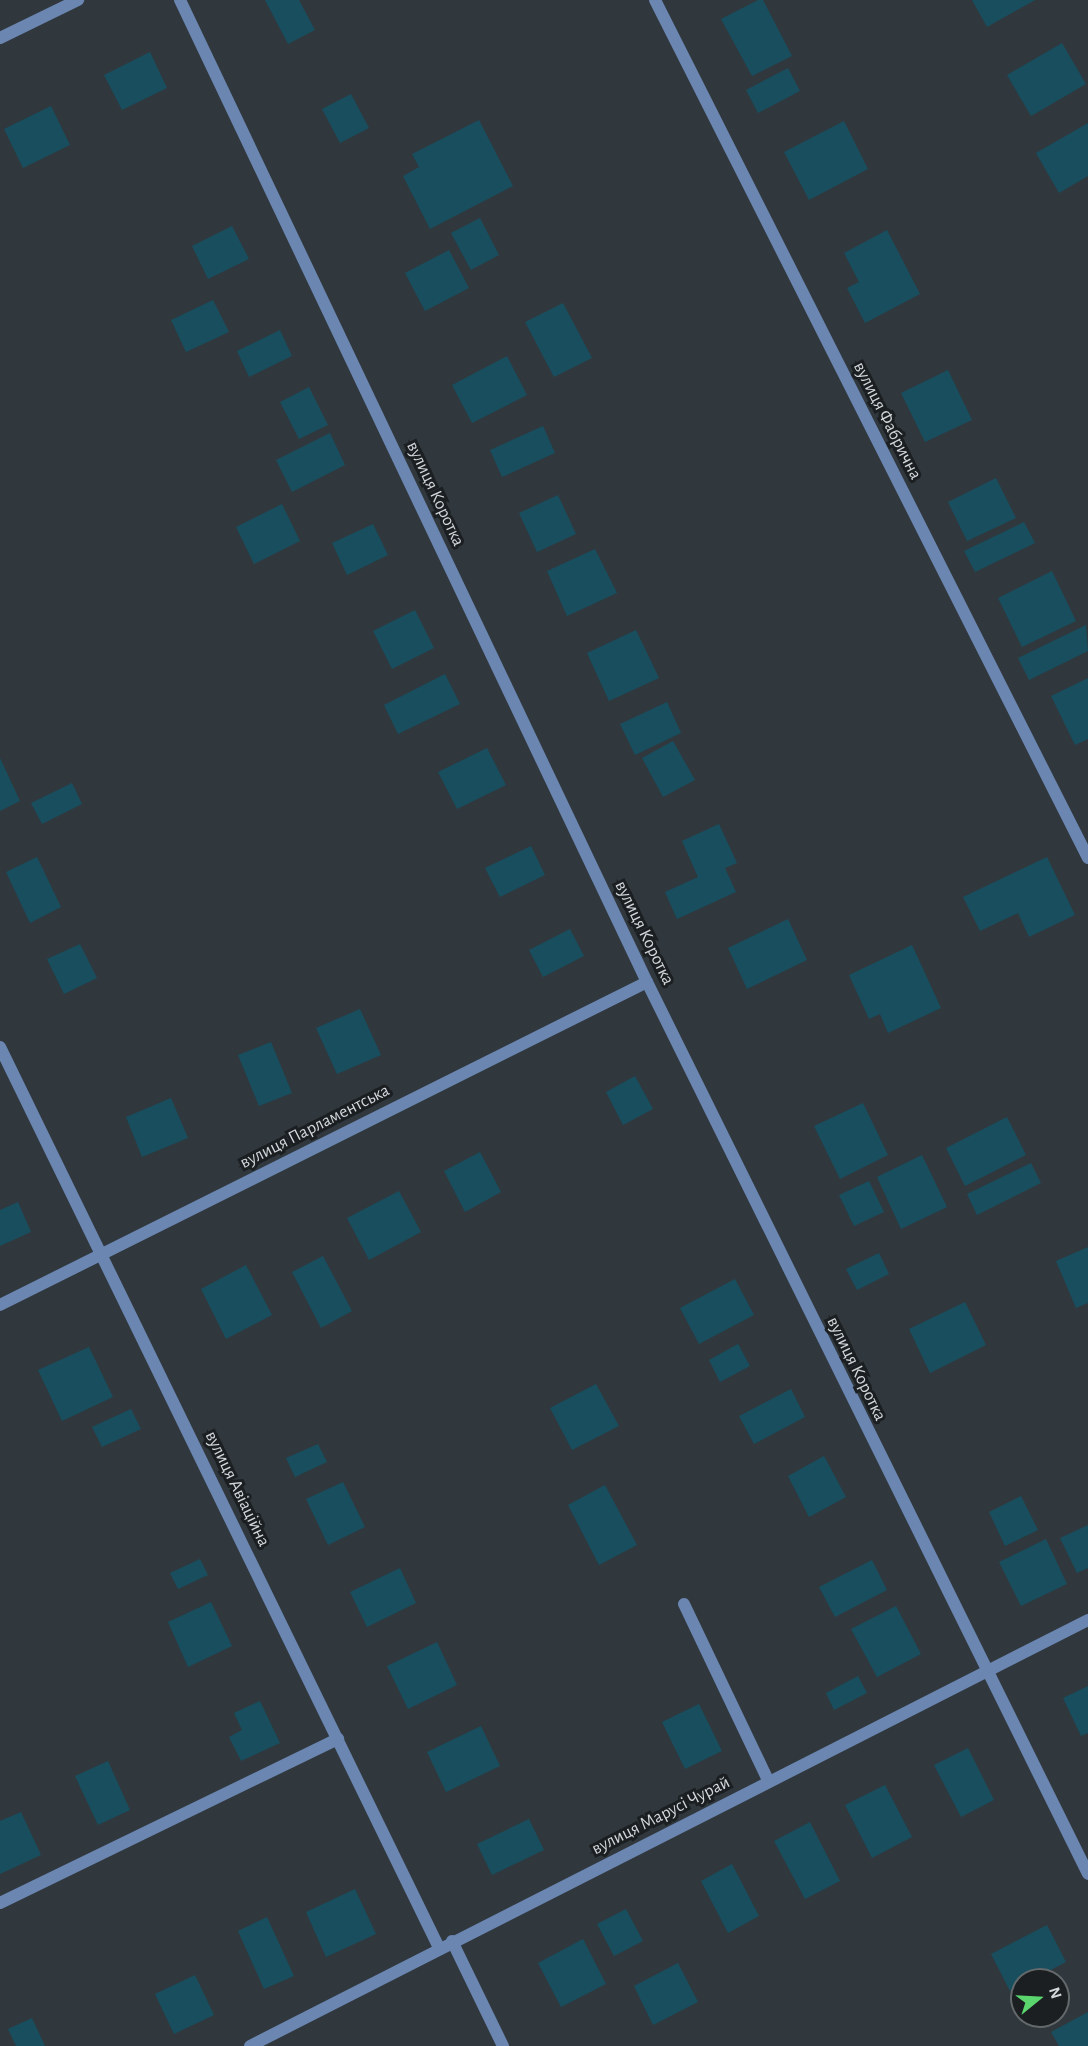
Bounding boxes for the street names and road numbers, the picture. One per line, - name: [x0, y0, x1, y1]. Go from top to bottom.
- street label: вулиця Фабрична: [848, 359, 926, 483]
- street label: вулиця Коротка: [401, 438, 469, 550]
- street label: вулиця Коротка: [609, 877, 679, 989]
- street label: вулиця Парламентська: [237, 1080, 393, 1174]
- street label: вулиця Коротка: [821, 1313, 891, 1425]
- street label: вулиця Авіаційна: [200, 1428, 274, 1550]
- street label: вулиця Марусі Чурай: [588, 1772, 734, 1860]

